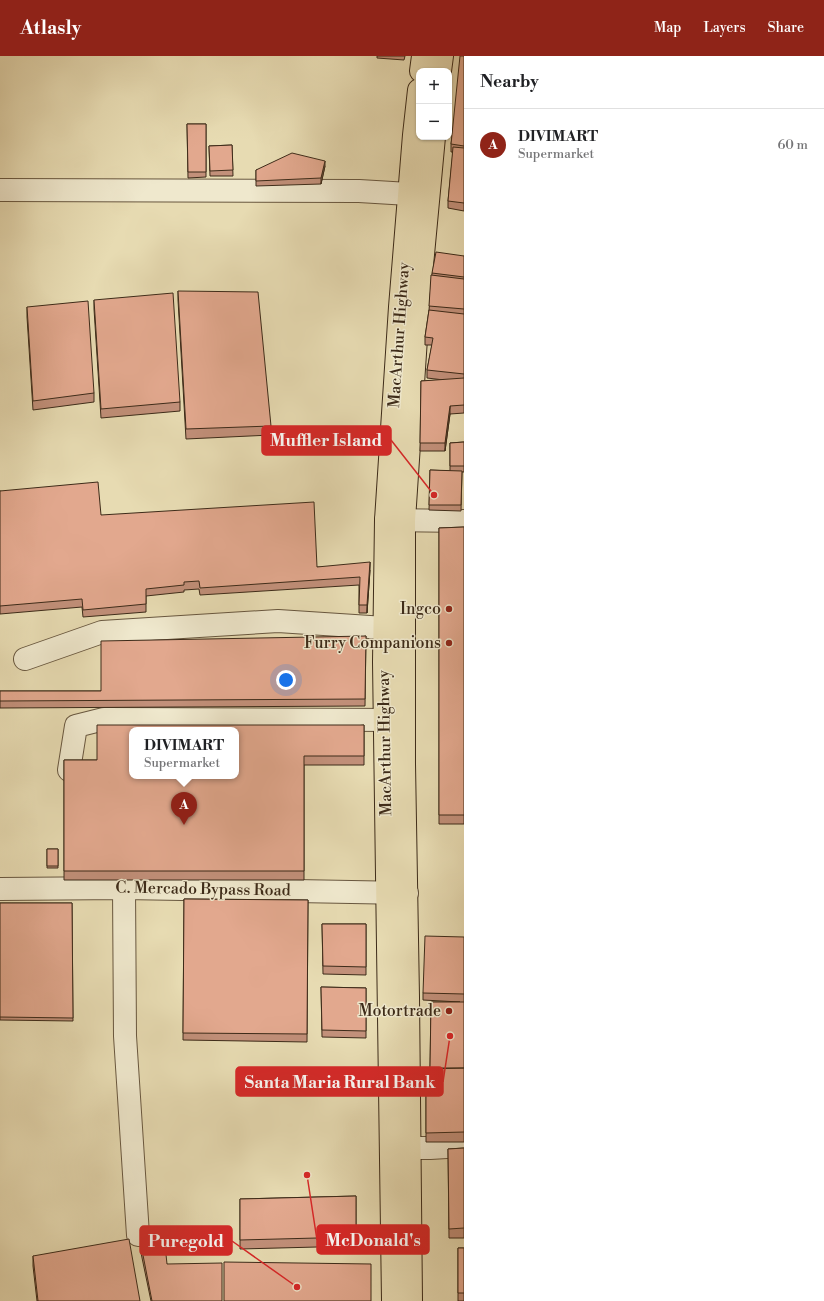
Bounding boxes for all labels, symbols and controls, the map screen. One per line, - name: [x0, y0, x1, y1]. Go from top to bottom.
- text: Atlasly: [20, 16, 81, 40]
- text: Map: [654, 19, 681, 37]
- text: Layers: [703, 19, 746, 37]
- text: Share: [768, 19, 804, 37]
- map controls: [416, 68, 452, 140]
- button: +: [416, 68, 452, 104]
- text: Nearby: [480, 71, 539, 93]
- button: −: [416, 104, 452, 140]
- text: DIVIMART: [518, 127, 598, 146]
- text: A: [488, 137, 498, 153]
- text: 60 m: [777, 137, 808, 153]
- text: Supermarket: [518, 146, 594, 162]
- street label: MacArthur Highway: [384, 261, 414, 409]
- callout: Muffler Island: [262, 426, 391, 455]
- text: Muffler Island: [270, 430, 383, 452]
- place label: Ingco: [400, 599, 441, 619]
- marker: Ingco: [444, 604, 454, 614]
- place label: Furry Companions: [304, 633, 441, 653]
- marker: Furry Companions: [444, 638, 454, 648]
- your location: [276, 670, 296, 690]
- street label: MacArthur Highway: [374, 670, 396, 816]
- popup: [129, 727, 239, 779]
- text: DIVIMART: [144, 736, 224, 755]
- text: Supermarket: [144, 755, 220, 771]
- pin: A: [171, 792, 197, 825]
- street label: C. Mercado Bypass Road: [115, 877, 291, 901]
- place label: Motortrade: [358, 1001, 441, 1021]
- marker: Motortrade: [444, 1006, 454, 1016]
- callout: Santa Maria Rural Bank: [236, 1067, 443, 1096]
- text: Santa Maria Rural Bank: [245, 1072, 436, 1094]
- callout: McDonald's: [317, 1225, 429, 1254]
- callout: Puregold: [140, 1226, 232, 1255]
- text: McDonald's: [325, 1230, 421, 1252]
- text: Puregold: [148, 1231, 224, 1253]

